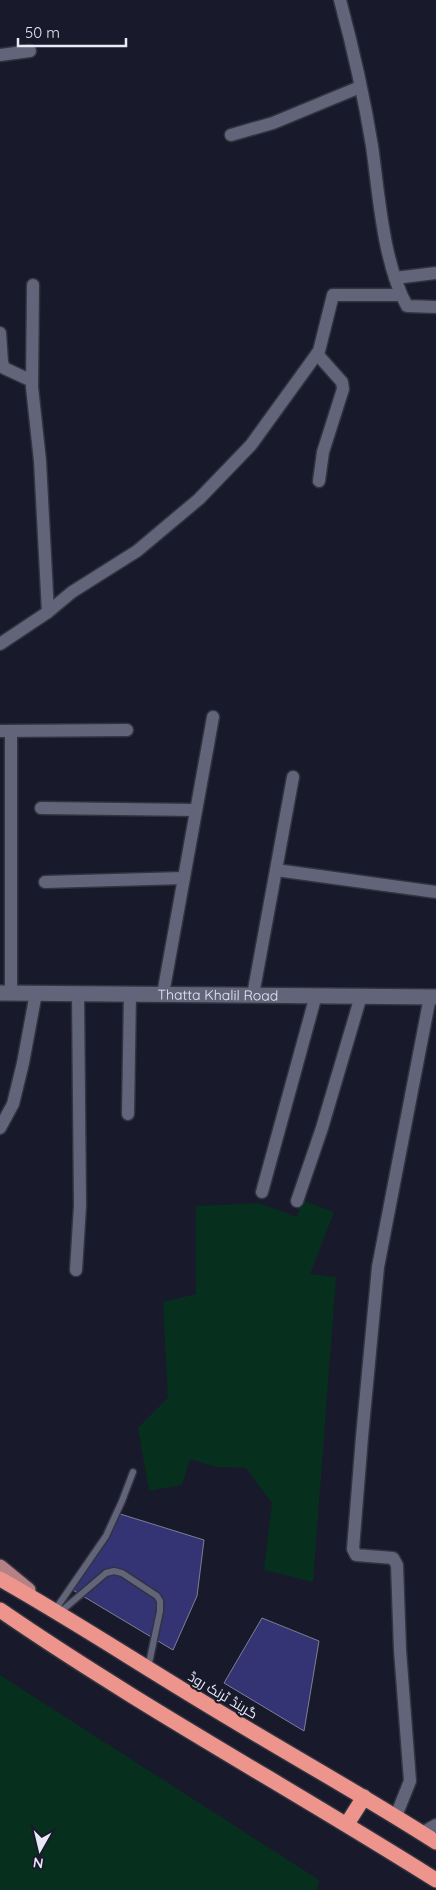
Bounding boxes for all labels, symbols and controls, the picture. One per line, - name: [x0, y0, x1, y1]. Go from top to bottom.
- scale bar: [18, 15, 125, 47]
- text: 50 m: [25, 23, 60, 42]
- street label: Thatta Khalil Road: [158, 985, 278, 1005]
- street label: گرینڈ ٹرنک روڈ: [185, 1667, 261, 1723]
- north arrow: [15, 1825, 65, 1875]
- text: N: [32, 1853, 45, 1873]

